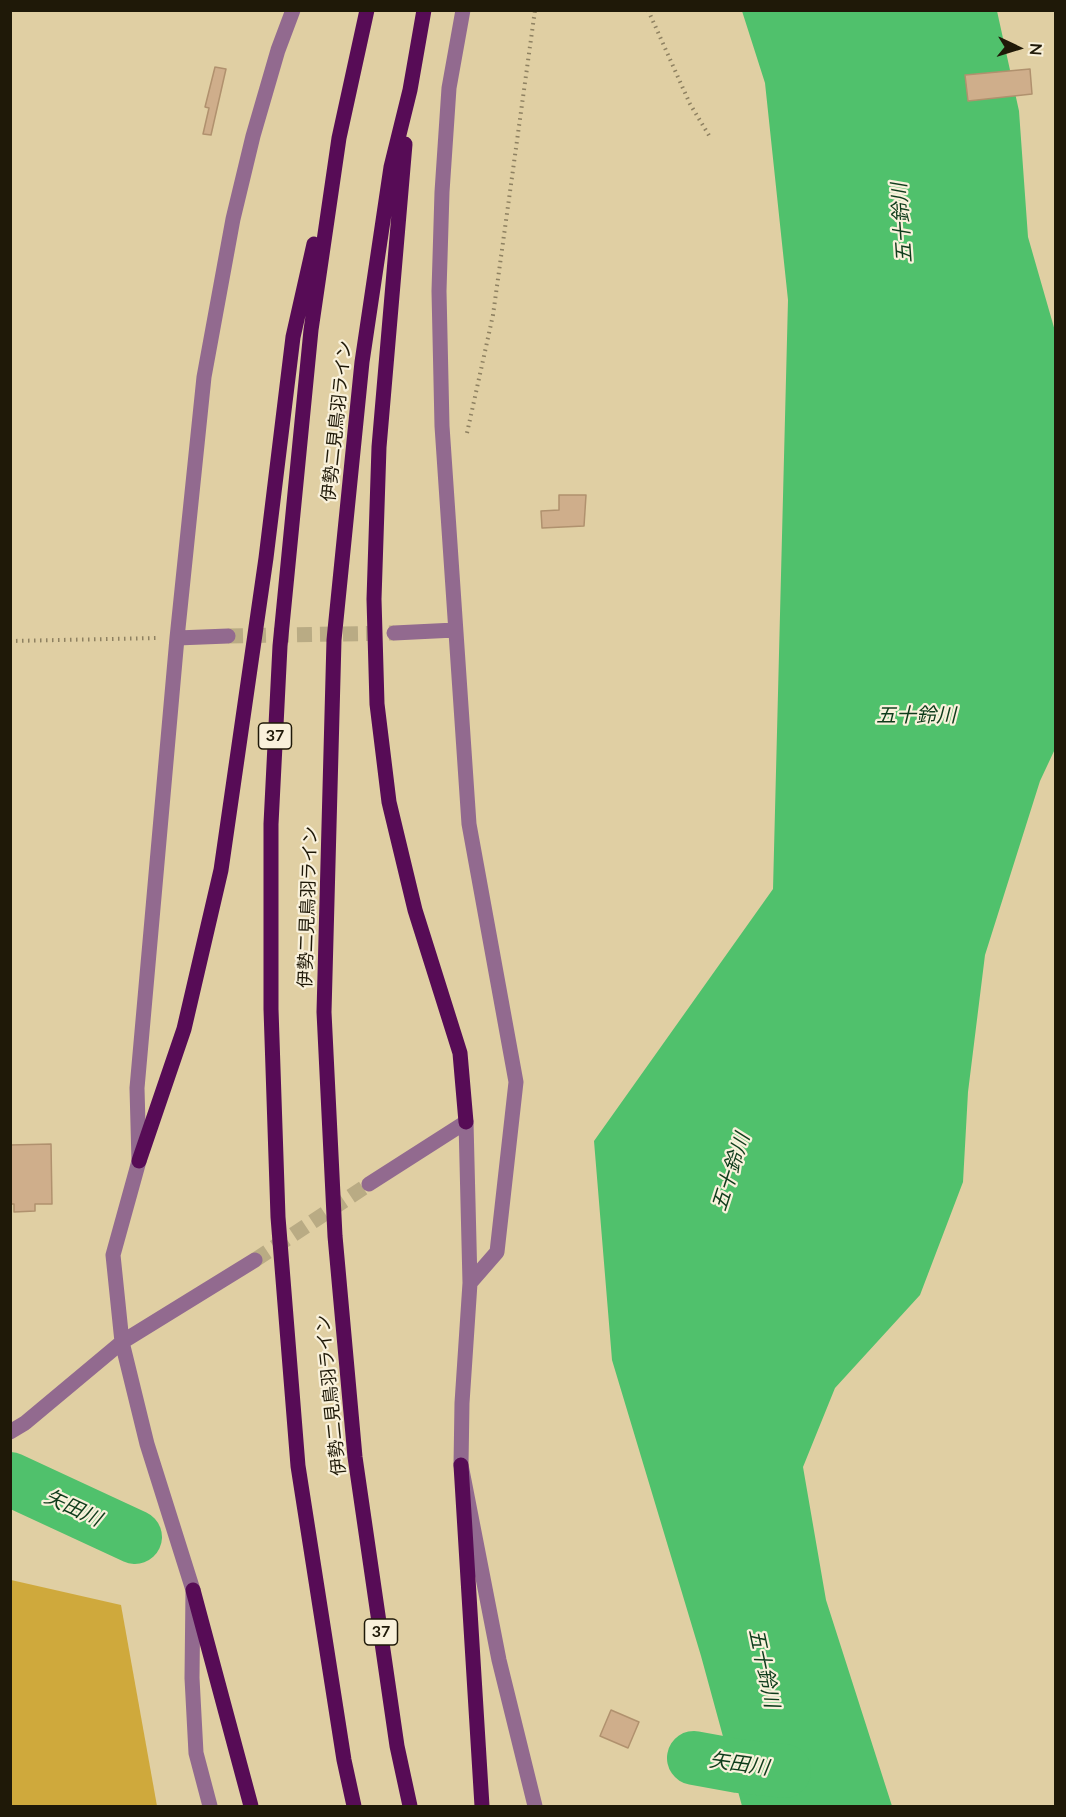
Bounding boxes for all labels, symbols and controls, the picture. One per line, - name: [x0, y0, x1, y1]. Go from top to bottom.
- north arrow: [988, 18, 1048, 78]
- text: N: [1027, 42, 1046, 56]
- water label: 五十鈴川: [887, 182, 917, 264]
- street label: 伊勢二見鳥羽ライン: [318, 339, 356, 503]
- water label: 五十鈴川: [876, 704, 956, 728]
- road number: 37: [258, 723, 292, 749]
- street label: 伊勢二見鳥羽ライン: [294, 826, 322, 988]
- water label: 五十鈴川: [707, 1130, 755, 1214]
- street label: 伊勢二見鳥羽ライン: [312, 1313, 350, 1477]
- water label: 矢田川: [41, 1484, 105, 1532]
- road number: 37: [364, 1619, 398, 1645]
- water label: 五十鈴川: [744, 1626, 784, 1710]
- water label: 矢田川: [708, 1748, 770, 1780]

